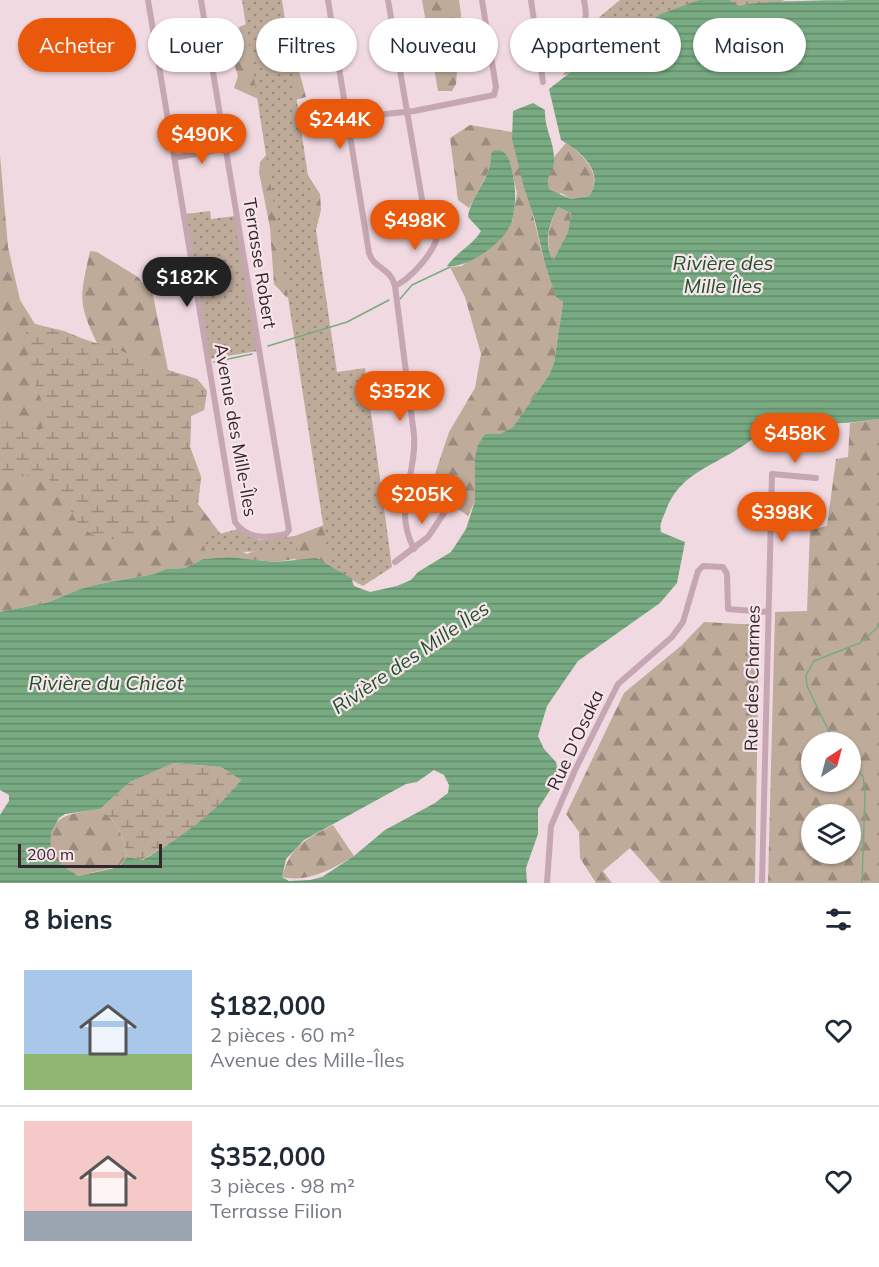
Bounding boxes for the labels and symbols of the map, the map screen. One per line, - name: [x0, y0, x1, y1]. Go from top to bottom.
- pin: $244K: [298, 99, 382, 150]
- pin: $490K: [160, 114, 244, 165]
- street label: Terrasse Robert: [238, 196, 282, 330]
- pin: $498K: [373, 200, 457, 251]
- water label: Rivière des Mille Îles: [673, 250, 774, 298]
- pin: $182K: [145, 257, 229, 308]
- street label: Avenue des Mille-Îles: [209, 342, 263, 518]
- pin: $352K: [358, 371, 442, 422]
- pin: $458K: [753, 413, 837, 464]
- pin: $205K: [380, 474, 464, 525]
- pin: $398K: [740, 492, 824, 543]
- water label: Rivière des Mille Îles: [327, 595, 493, 719]
- street label: Rue des Charmes: [739, 605, 765, 751]
- water label: Rivière du Chicot: [28, 670, 185, 695]
- street label: Rue D'Osaka: [542, 686, 608, 794]
- north arrow: [801, 732, 861, 792]
- scale bar: [18, 841, 162, 868]

